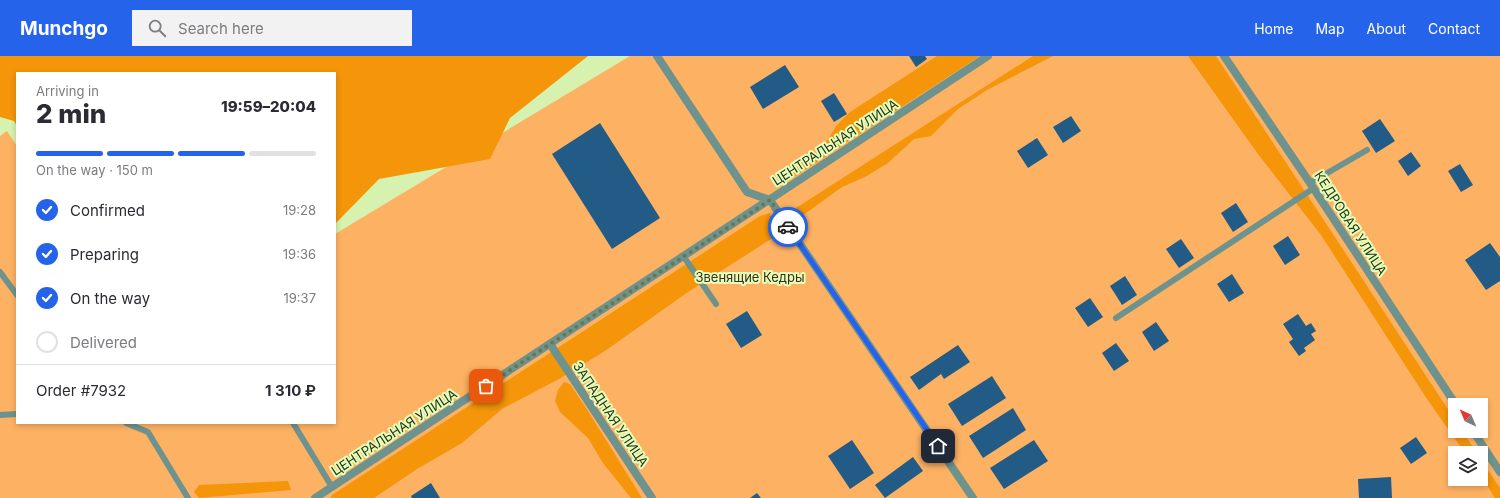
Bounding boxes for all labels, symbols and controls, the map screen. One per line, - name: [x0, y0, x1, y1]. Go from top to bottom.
- search box: [132, 10, 412, 46]
- text: Munchgo: [20, 17, 108, 40]
- icon: search: [146, 17, 168, 39]
- text: Search here: [178, 19, 264, 38]
- text: Home: [1254, 20, 1293, 37]
- text: Map: [1315, 20, 1345, 37]
- text: About: [1367, 20, 1406, 37]
- text: Contact: [1428, 20, 1480, 37]
- text: Arriving in: [36, 83, 99, 99]
- street label: ЦЕНТРАЛЬНАЯ УЛИЦА: [769, 95, 901, 189]
- text: 19:59–20:04: [221, 97, 316, 116]
- text: 2 min: [36, 98, 106, 129]
- text: On the way · 150 m: [36, 162, 153, 178]
- street label: КЕДРОВАЯ УЛИЦА: [1311, 168, 1391, 278]
- icon: check: [36, 199, 58, 221]
- text: Confirmed: [70, 201, 145, 220]
- text: 19:28: [283, 202, 316, 218]
- courier: [768, 207, 808, 247]
- icon: car: [777, 216, 799, 238]
- icon: check: [36, 243, 58, 265]
- text: Preparing: [70, 245, 139, 264]
- text: 19:36: [283, 246, 316, 262]
- park label: Звенящие Кедры: [695, 269, 805, 285]
- icon: check: [36, 287, 58, 309]
- text: On the way: [70, 289, 150, 308]
- text: 19:37: [284, 290, 316, 306]
- text: Delivered: [70, 333, 137, 352]
- street label: ЗАПАДНАЯ УЛИЦА: [570, 359, 652, 469]
- pin: [469, 369, 503, 403]
- icon: bag: [475, 375, 497, 397]
- text: Order #7932: [36, 381, 126, 400]
- text: 1 310 ₽: [265, 381, 316, 400]
- street label: ЦЕНТРАЛЬНАЯ УЛИЦА: [328, 385, 460, 479]
- north arrow: [1448, 398, 1488, 438]
- map controls: [1448, 398, 1488, 486]
- pin: [921, 429, 955, 463]
- icon: home: [927, 435, 949, 457]
- button: layers: [1448, 446, 1488, 486]

